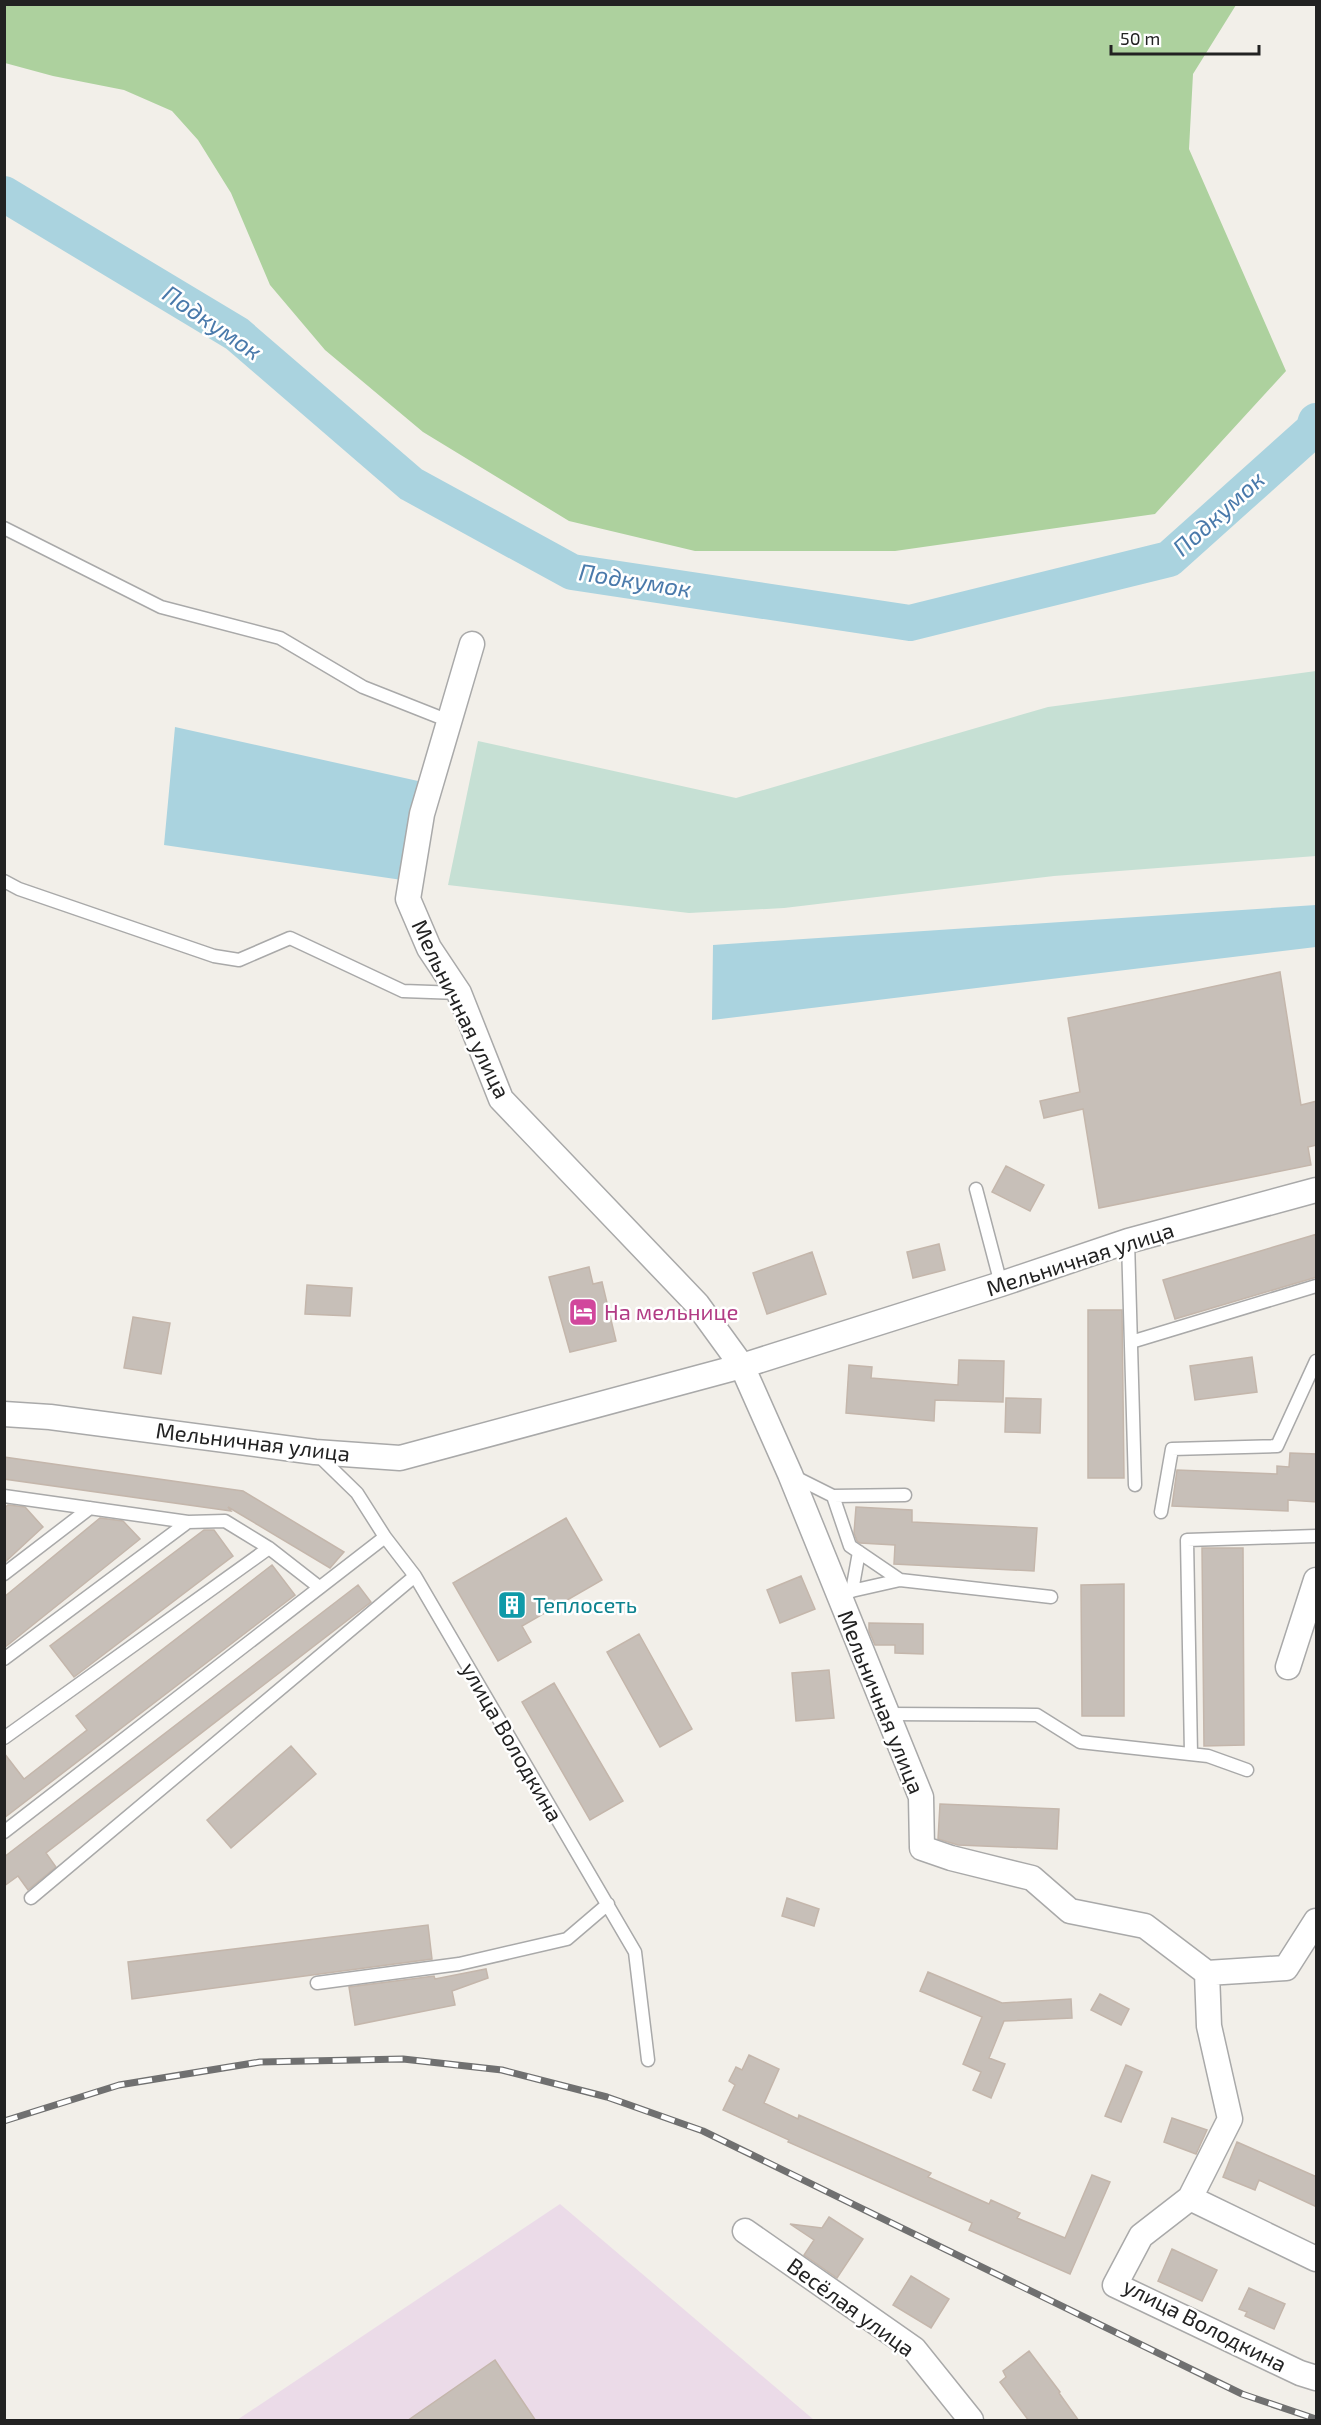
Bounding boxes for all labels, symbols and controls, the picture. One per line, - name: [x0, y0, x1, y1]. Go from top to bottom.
- scale bar: [1111, 18, 1260, 56]
- text: 50 m: [1120, 27, 1160, 49]
- water label: Подкумок: [158, 278, 268, 366]
- water label: Подкумок: [1166, 464, 1270, 562]
- water label: Подкумок: [577, 556, 694, 603]
- street label: Мельничная улица: [406, 915, 516, 1103]
- street label: Мельничная улица: [983, 1215, 1177, 1302]
- hotel icon: На мельнице: [567, 1296, 599, 1328]
- place label: На мельнице: [604, 1298, 738, 1324]
- street label: Мельничная улица: [154, 1416, 352, 1467]
- building icon: Теплосеть: [496, 1589, 528, 1621]
- place label: Теплосеть: [533, 1591, 637, 1617]
- street label: Мельничная улица: [832, 1606, 931, 1798]
- street label: улица Володкина: [456, 1657, 569, 1826]
- street label: Весёлая улица: [782, 2251, 920, 2362]
- street label: улица Володкина: [1119, 2272, 1291, 2377]

